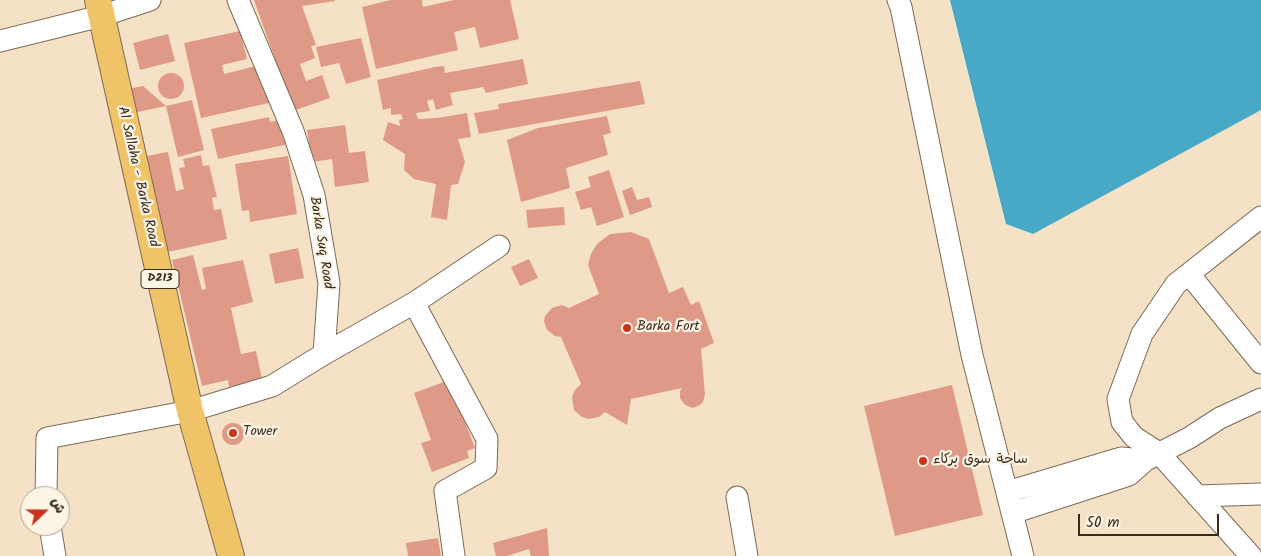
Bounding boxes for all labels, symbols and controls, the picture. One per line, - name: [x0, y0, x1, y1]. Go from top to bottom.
- street label: Al Sallaha - Barka Road: [113, 105, 161, 249]
- street label: Barka Suq Road: [304, 196, 336, 290]
- road number: D213: [141, 270, 179, 288]
- place label: Barka Fort: [637, 320, 700, 336]
- marker: Barka Fort: [621, 322, 633, 334]
- place label: Tower: [243, 425, 277, 441]
- marker: Tower: [227, 427, 239, 439]
- place label: ساحة سوق بركاء: [933, 453, 1028, 469]
- marker: ساحة سوق بركاء: [917, 455, 929, 467]
- north arrow: [20, 486, 70, 536]
- text: ش: [45, 494, 71, 517]
- scale bar: [1081, 504, 1222, 536]
- text: 50 m: [1086, 511, 1120, 535]

